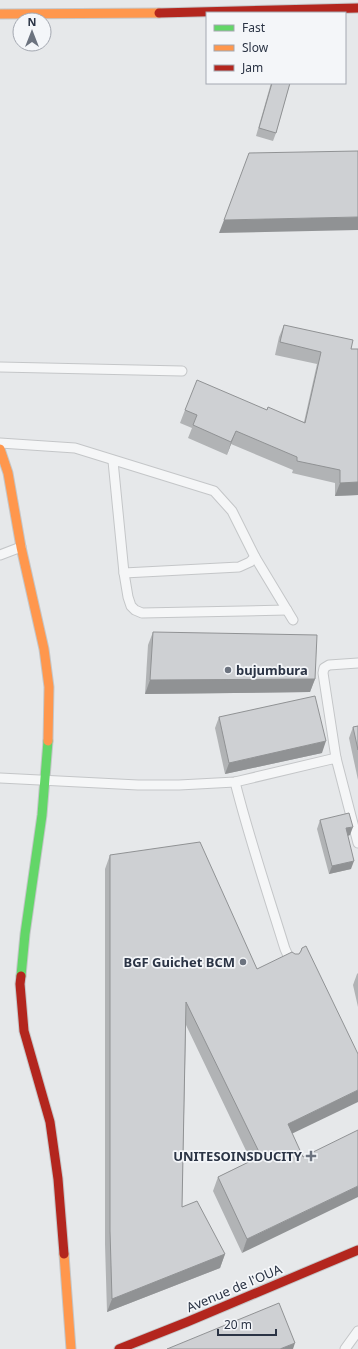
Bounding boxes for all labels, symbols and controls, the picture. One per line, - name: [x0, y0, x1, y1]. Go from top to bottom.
- north arrow: [12, 12, 52, 52]
- legend: [206, 12, 346, 84]
- text: N: [28, 14, 36, 29]
- text: Fast: [242, 19, 266, 36]
- text: Slow: [242, 39, 269, 56]
- text: Jam: [241, 59, 263, 76]
- place label: bujumbura: [236, 661, 308, 679]
- marker: bujumbura: [223, 665, 233, 675]
- place label: BGF Guichet BCM: [123, 953, 235, 971]
- marker: BGF Guichet BCM: [238, 957, 248, 967]
- place label: UNITESOINSDUCITY: [173, 1147, 303, 1165]
- marker: UNITESOINSDUCITY: [305, 1150, 317, 1162]
- street label: Avenue de l'OUA: [184, 1260, 285, 1316]
- scale bar: [218, 1311, 276, 1337]
- text: 20 m: [224, 1316, 252, 1333]

